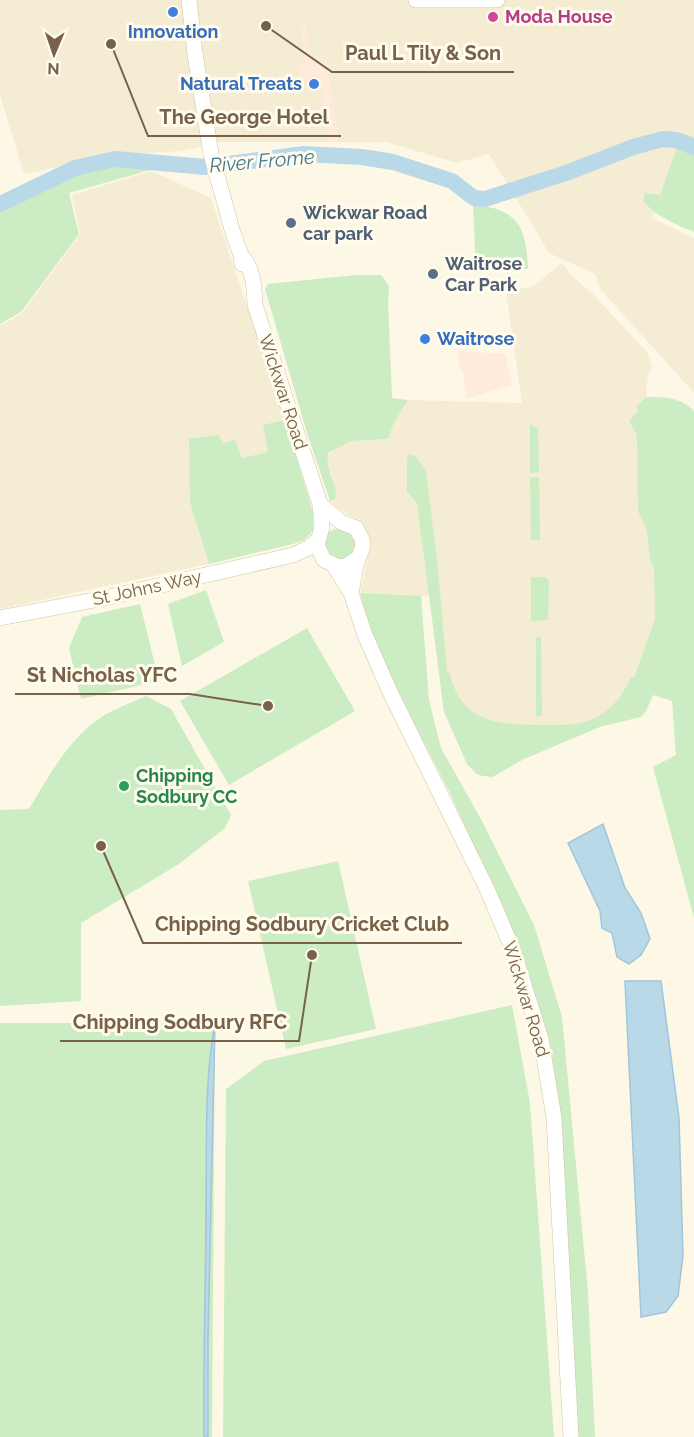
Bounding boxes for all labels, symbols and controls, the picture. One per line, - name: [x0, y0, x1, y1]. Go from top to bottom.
- marker: Innovation: [166, 5, 180, 19]
- place label: Moda House: [505, 6, 613, 27]
- marker: Moda House: [486, 10, 500, 24]
- place label: Innovation: [128, 21, 218, 42]
- north arrow: [24, 24, 84, 84]
- callout: Paul L Tily & Son: [332, 34, 514, 72]
- text: Paul L Tily & Son: [345, 41, 501, 65]
- text: N: [47, 59, 60, 78]
- place label: Natural Treats: [180, 73, 302, 94]
- marker: Natural Treats: [307, 77, 321, 91]
- callout: The George Hotel: [148, 98, 341, 136]
- text: The George Hotel: [159, 105, 329, 129]
- water label: River Frome: [208, 144, 316, 178]
- place label: Wickwar Road car park: [303, 202, 427, 244]
- marker: Wickwar Road car park: [284, 216, 298, 230]
- place label: Waitrose Car Park: [445, 253, 522, 295]
- marker: Waitrose Car Park: [426, 267, 440, 281]
- place label: Waitrose: [437, 328, 514, 349]
- street label: Wickwar Road: [255, 332, 312, 452]
- marker: Waitrose: [418, 332, 432, 346]
- street label: St Johns Way: [90, 566, 204, 609]
- callout: St Nicholas YFC: [15, 656, 190, 694]
- text: St Nicholas YFC: [27, 663, 177, 687]
- place label: Chipping Sodbury CC: [136, 765, 237, 807]
- marker: Chipping Sodbury CC: [117, 779, 131, 793]
- callout: Chipping Sodbury Cricket Club: [143, 905, 462, 943]
- text: Chipping Sodbury Cricket Club: [155, 912, 449, 936]
- street label: Wickwar Road: [499, 938, 554, 1059]
- callout: Chipping Sodbury RFC: [60, 1003, 299, 1041]
- text: Chipping Sodbury RFC: [73, 1010, 288, 1034]

